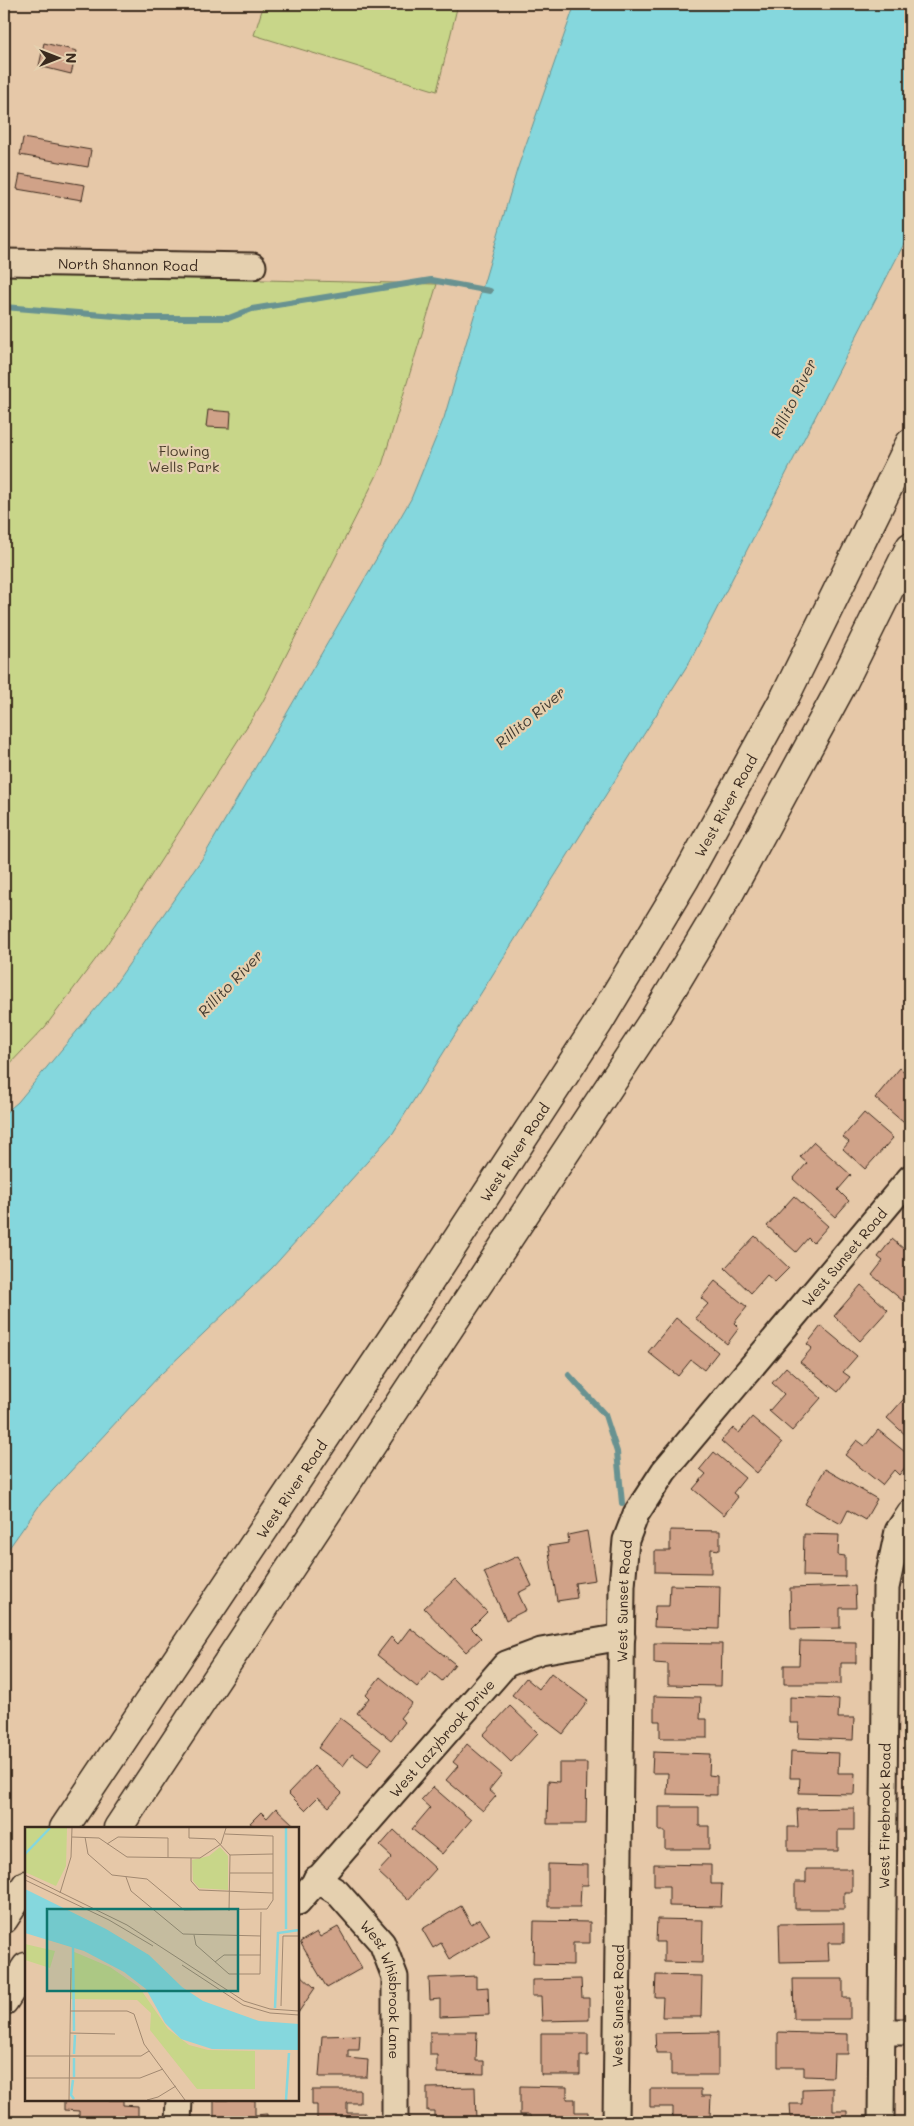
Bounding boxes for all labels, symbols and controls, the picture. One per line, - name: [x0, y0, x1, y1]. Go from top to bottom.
- north arrow: [32, 32, 82, 82]
- text: N: [62, 53, 81, 63]
- street label: North Shannon Road: [58, 253, 198, 275]
- water label: Rillito River: [765, 355, 821, 441]
- park label: Flowing Wells Park: [148, 441, 220, 476]
- water label: Rillito River: [491, 682, 570, 752]
- street label: West River Road: [689, 751, 761, 860]
- water label: Rillito River: [193, 945, 267, 1021]
- street label: West River Road: [475, 1099, 553, 1205]
- street label: West Sunset Road: [797, 1204, 891, 1310]
- street label: West River Road: [251, 1436, 331, 1542]
- street label: West Sunset Road: [612, 1539, 635, 1663]
- street label: West Lazybrook Drive: [385, 1675, 498, 1801]
- street label: West Firebrook Road: [874, 1743, 894, 1889]
- inset map: [25, 1827, 299, 2101]
- street label: West Whisbrook Lane: [356, 1916, 405, 2059]
- street label: West Sunset Road: [607, 1944, 627, 2068]

